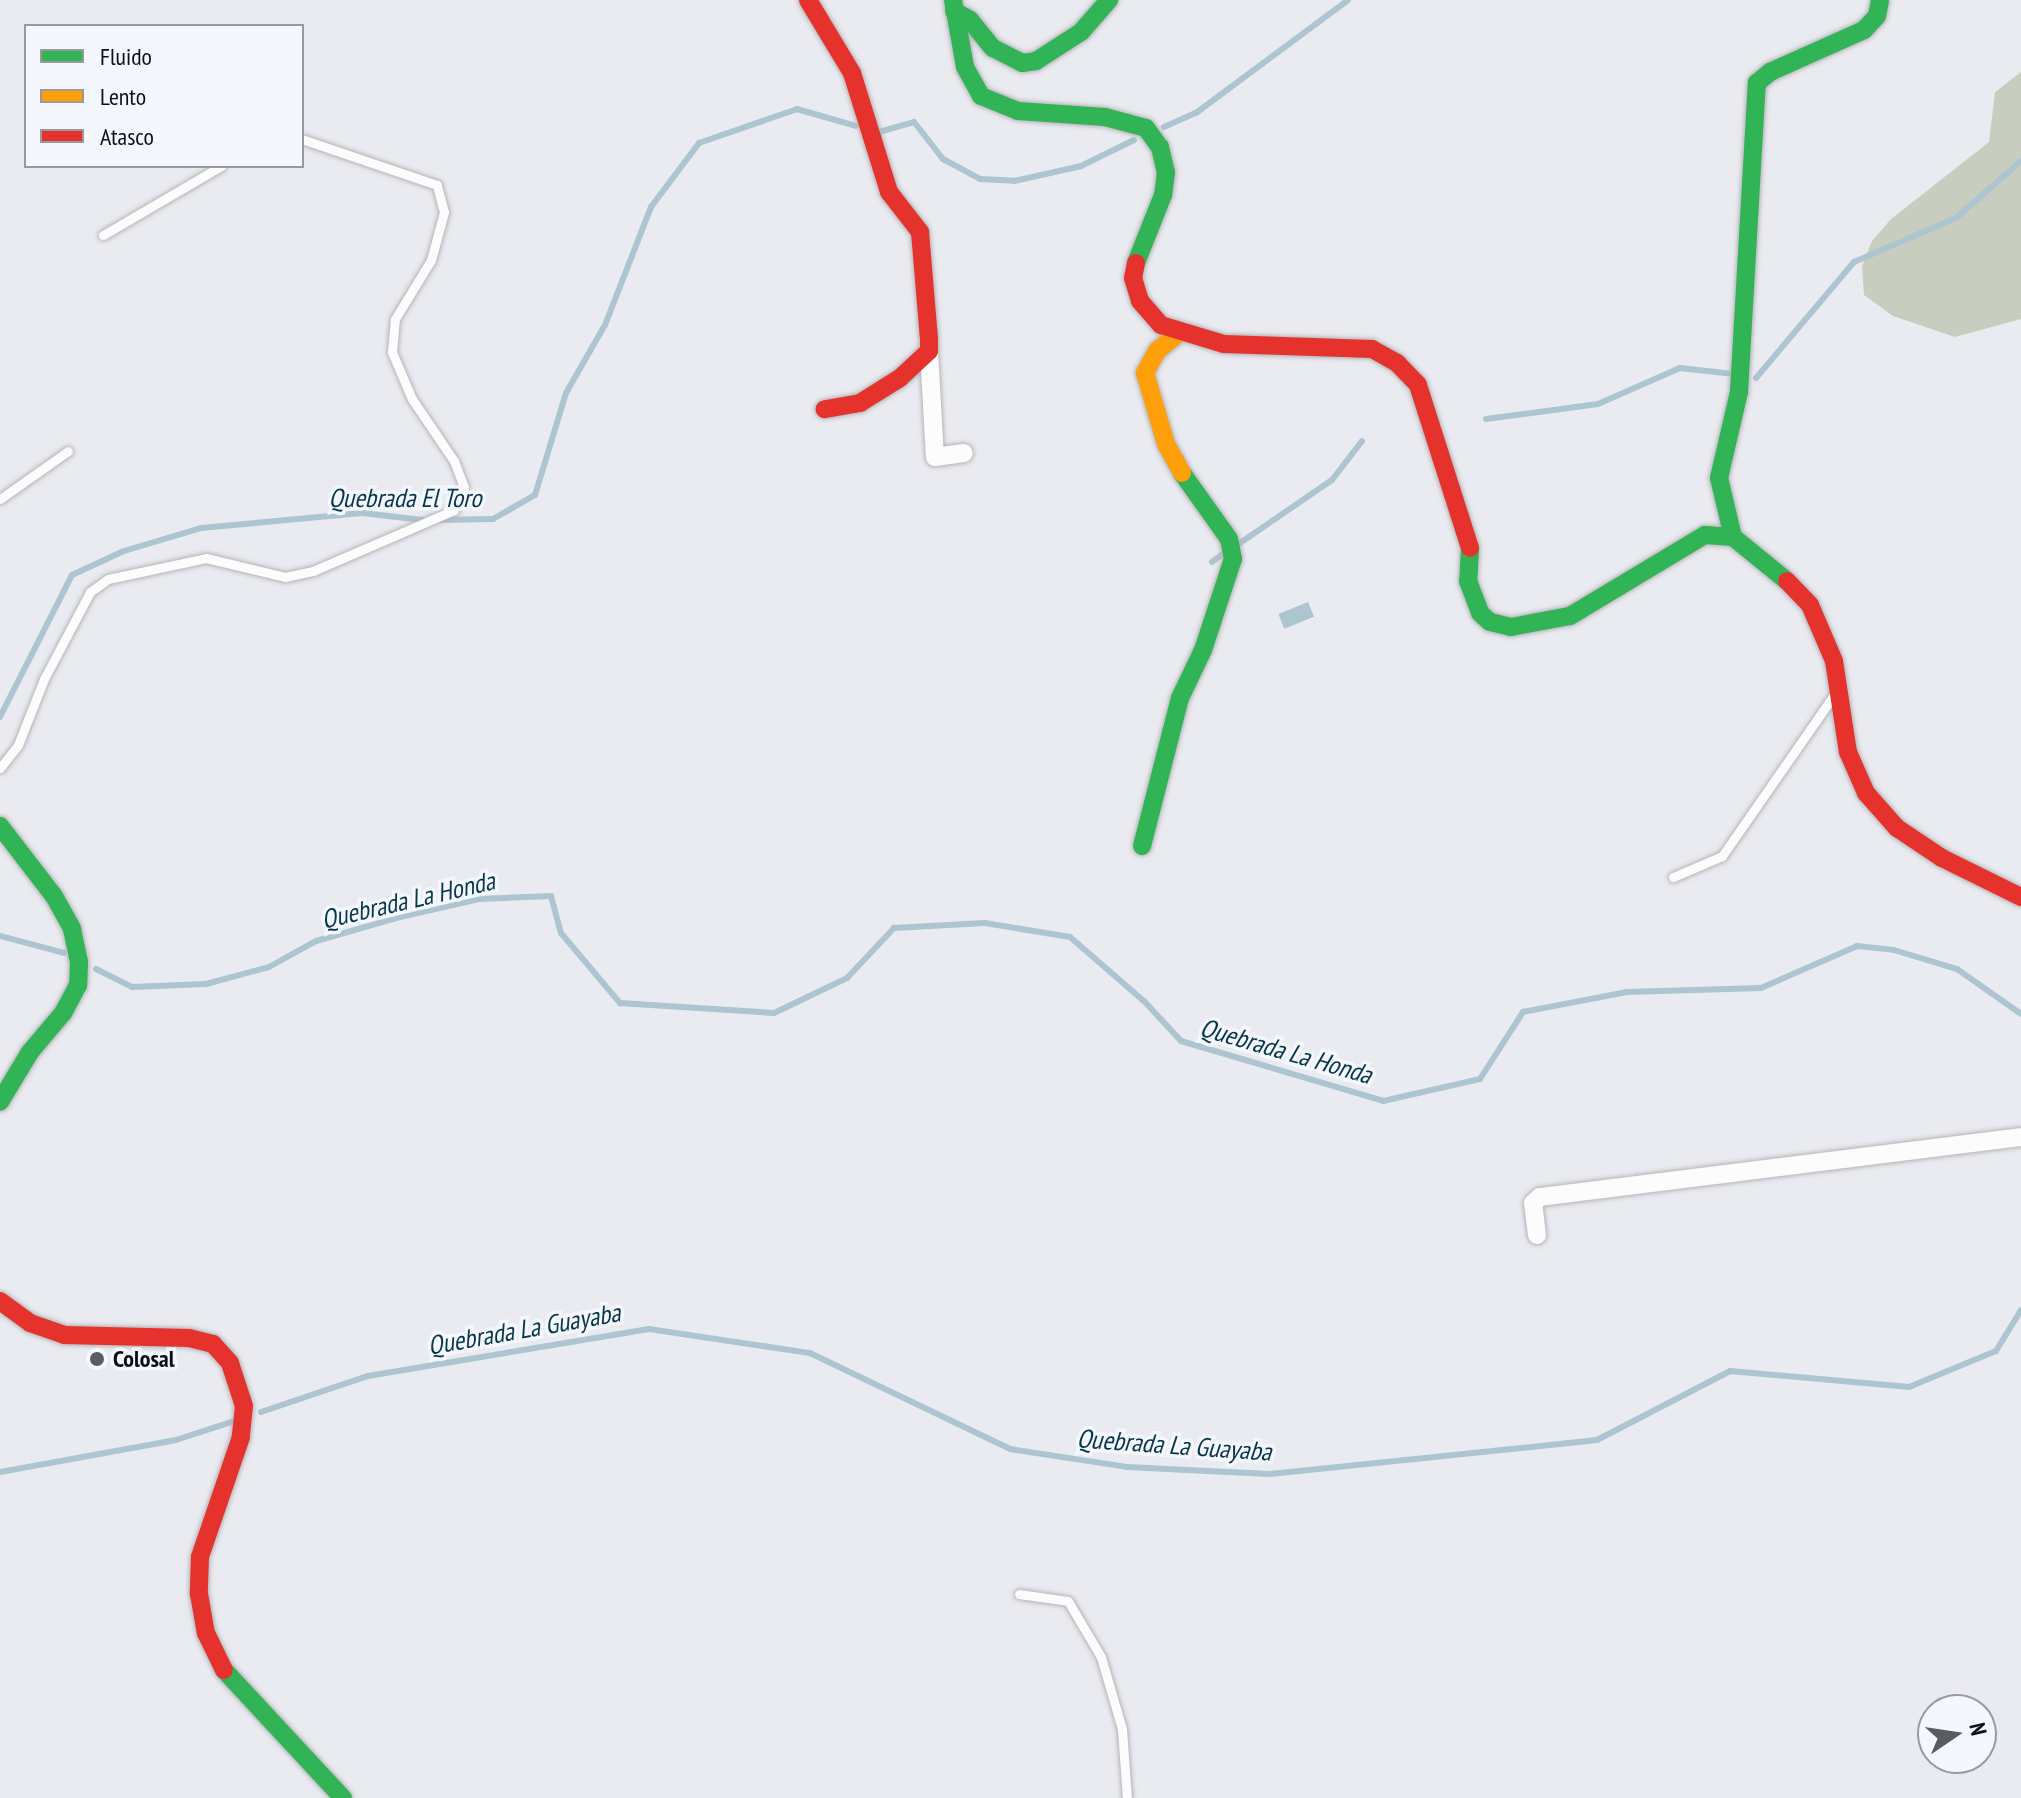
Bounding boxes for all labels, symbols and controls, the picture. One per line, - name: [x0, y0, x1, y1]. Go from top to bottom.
- legend: [24, 24, 304, 168]
- text: Fluido: [100, 41, 152, 72]
- text: Lento: [100, 81, 146, 112]
- text: Atasco: [100, 121, 154, 152]
- water label: Quebrada El Toro: [328, 482, 482, 514]
- water label: Quebrada La Honda: [318, 865, 498, 935]
- water label: Quebrada La Honda: [1197, 1012, 1375, 1090]
- water label: Quebrada La Guayaba: [425, 1297, 623, 1361]
- place label: Colosal: [113, 1345, 175, 1373]
- marker: Colosal: [88, 1350, 106, 1368]
- water label: Quebrada La Guayaba: [1076, 1423, 1272, 1467]
- north arrow: [1917, 1694, 1997, 1774]
- text: N: [1963, 1720, 1993, 1738]

